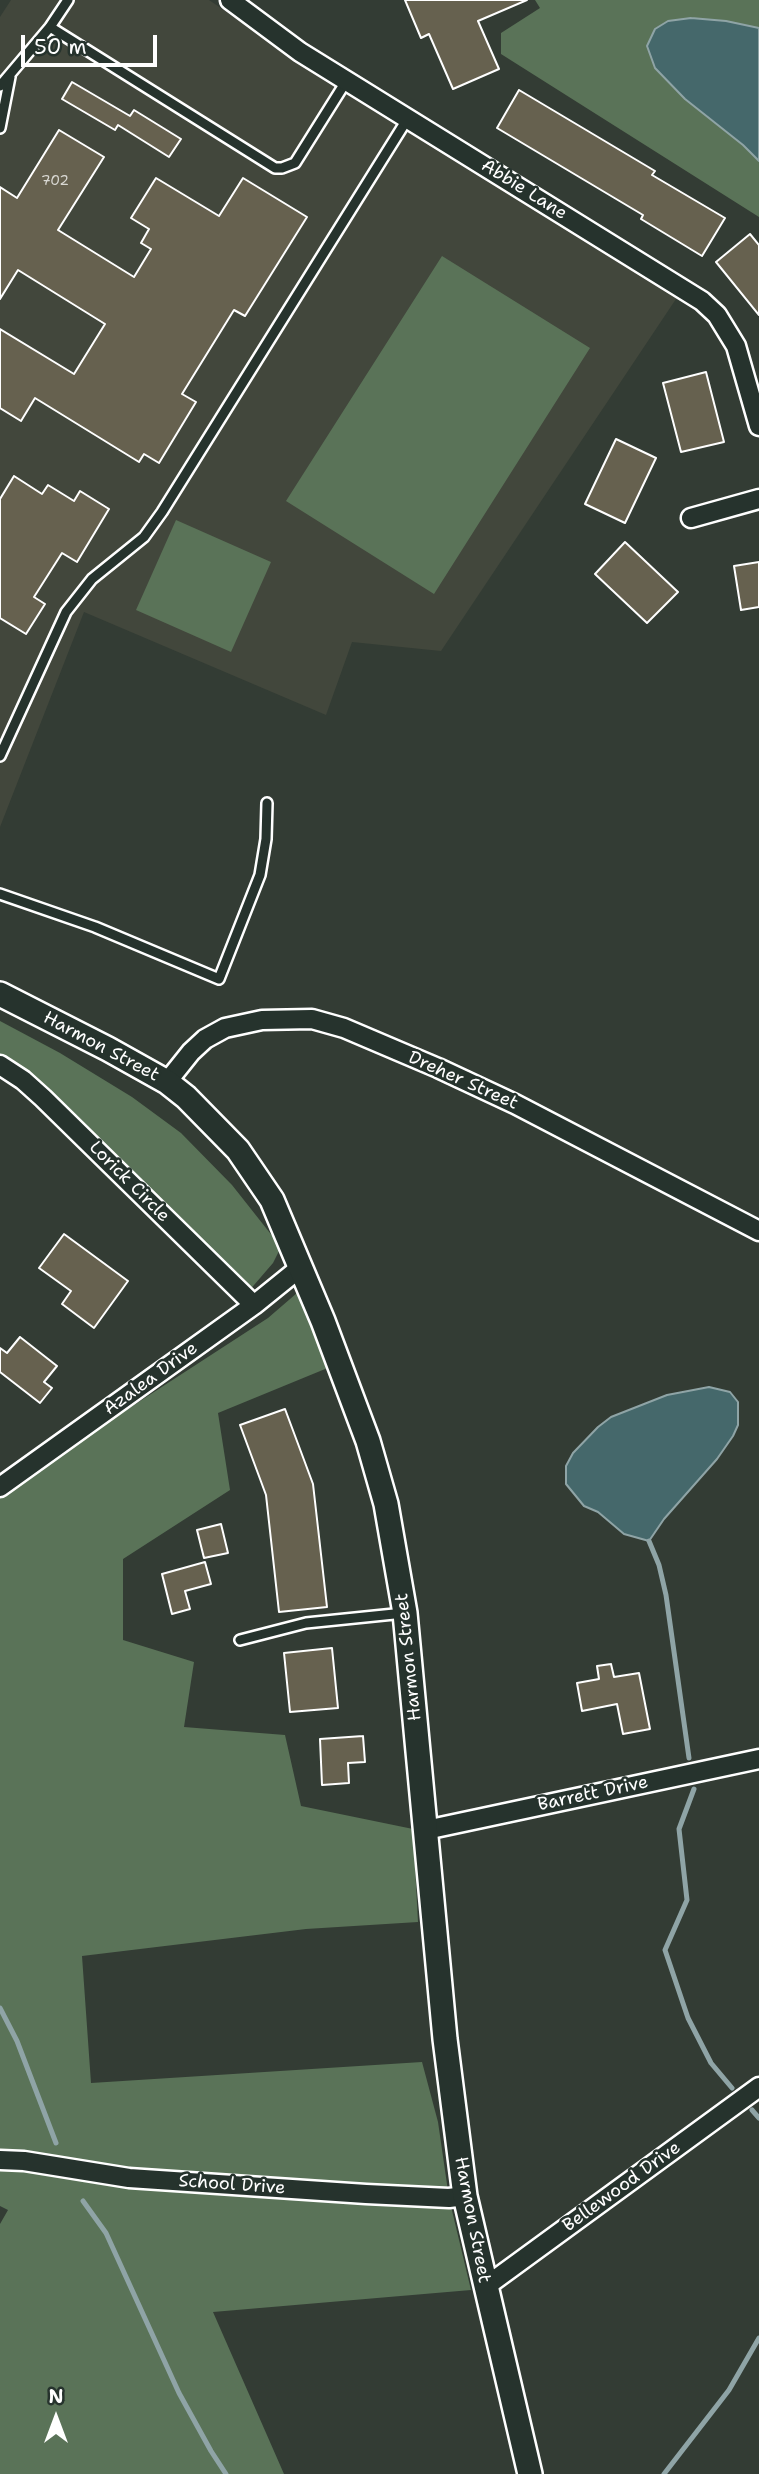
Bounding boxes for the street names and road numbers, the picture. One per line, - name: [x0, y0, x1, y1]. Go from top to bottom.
- street label: Abbie Lane: [477, 155, 571, 225]
- street label: Harmon Street: [39, 1007, 163, 1087]
- street label: Dreher Street: [405, 1047, 521, 1115]
- street label: Lorick Circle: [84, 1137, 174, 1227]
- street label: Azalea Drive: [100, 1338, 202, 1420]
- street label: Harmon Street: [392, 1592, 426, 1722]
- street label: Barrett Drive: [536, 1772, 650, 1816]
- street label: Bellewood Drive: [559, 2137, 685, 2237]
- street label: Harmon Street: [449, 2155, 495, 2285]
- street label: School Drive: [178, 2170, 286, 2200]

